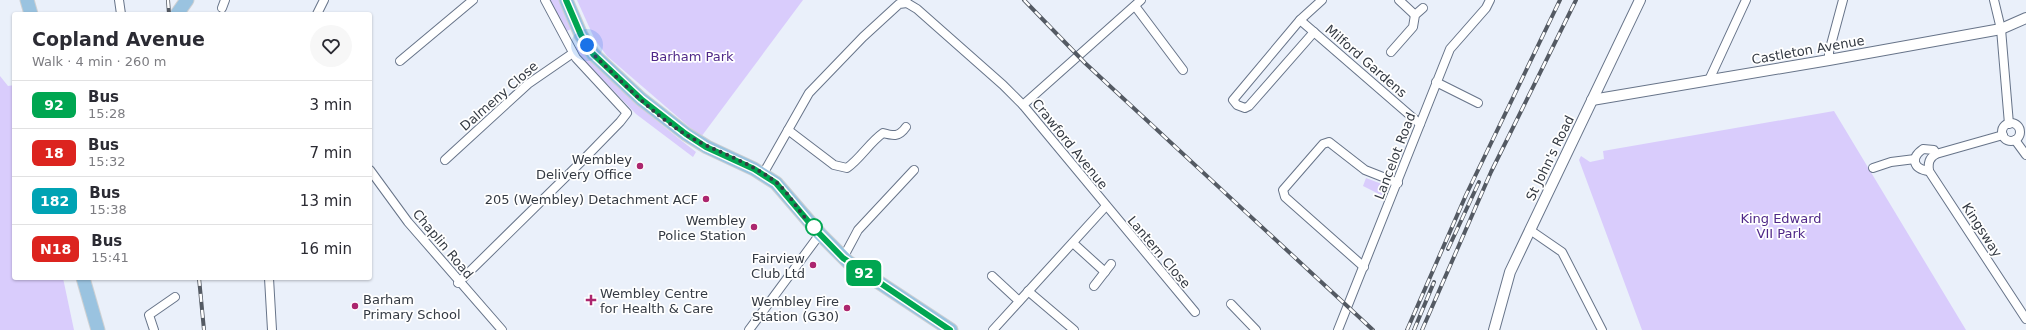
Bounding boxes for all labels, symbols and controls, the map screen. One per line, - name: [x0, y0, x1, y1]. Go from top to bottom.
- street label: Milford Gardens: [1322, 22, 1410, 101]
- button: heart: [310, 25, 352, 67]
- text: Copland Avenue: [32, 28, 205, 50]
- street label: Castleton Avenue: [1750, 33, 1866, 67]
- your location: [577, 35, 597, 55]
- park label: Barham Park: [650, 49, 734, 64]
- text: Walk · 4 min · 260 m: [32, 54, 166, 69]
- street label: Dalmeny Close: [457, 58, 541, 134]
- text: Bus: [88, 88, 119, 106]
- text: 3 min: [309, 96, 352, 114]
- street label: Crawford Avenue: [1029, 96, 1111, 192]
- text: 92: [44, 97, 64, 113]
- text: 15:28: [88, 106, 125, 121]
- street label: Lancelot Road: [1372, 110, 1418, 202]
- street label: St John's Road: [1523, 113, 1577, 203]
- text: Bus: [88, 136, 119, 154]
- text: 7 min: [309, 144, 352, 162]
- text: 18: [44, 145, 64, 161]
- place label: Wembley Delivery Office: [536, 152, 632, 182]
- text: 15:32: [88, 154, 125, 169]
- marker: Wembley Delivery Office: [635, 161, 645, 171]
- text: Bus: [89, 184, 120, 202]
- text: 13 min: [300, 192, 352, 210]
- place label: 205 (Wembley) Detachment ACF: [485, 192, 698, 207]
- text: 182: [40, 193, 69, 209]
- marker: 205 (Wembley) Detachment ACF: [701, 194, 711, 204]
- street label: Kingsway: [1959, 200, 2005, 260]
- text: 15:38: [89, 202, 127, 217]
- street label: Chaplin Road: [410, 206, 476, 282]
- park label: King Edward VII Park: [1740, 211, 1822, 241]
- place label: Wembley Police Station: [658, 213, 746, 243]
- street label: Lantern Close: [1125, 213, 1193, 291]
- unlabelled marker: [805, 218, 823, 236]
- marker: Wembley Police Station: [749, 222, 759, 232]
- text: Bus: [91, 232, 122, 250]
- text: 16 min: [300, 240, 352, 258]
- text: N18: [40, 241, 71, 257]
- text: 15:41: [91, 250, 129, 265]
- place label: Fairview Club Ltd: [751, 251, 805, 281]
- marker: Fairview Club Ltd: [808, 260, 818, 270]
- line badge: 92: [846, 260, 882, 286]
- text: 92: [854, 265, 874, 281]
- place label: Wembley Centre for Health & Care: [600, 286, 713, 316]
- place label: Barham Primary School: [363, 292, 461, 322]
- marker: Wembley Centre for Health & Care: [585, 294, 597, 306]
- place label: Wembley Fire Station (G30): [751, 294, 839, 324]
- marker: Barham Primary School: [350, 301, 360, 311]
- marker: Wembley Fire Station (G30): [842, 303, 852, 313]

